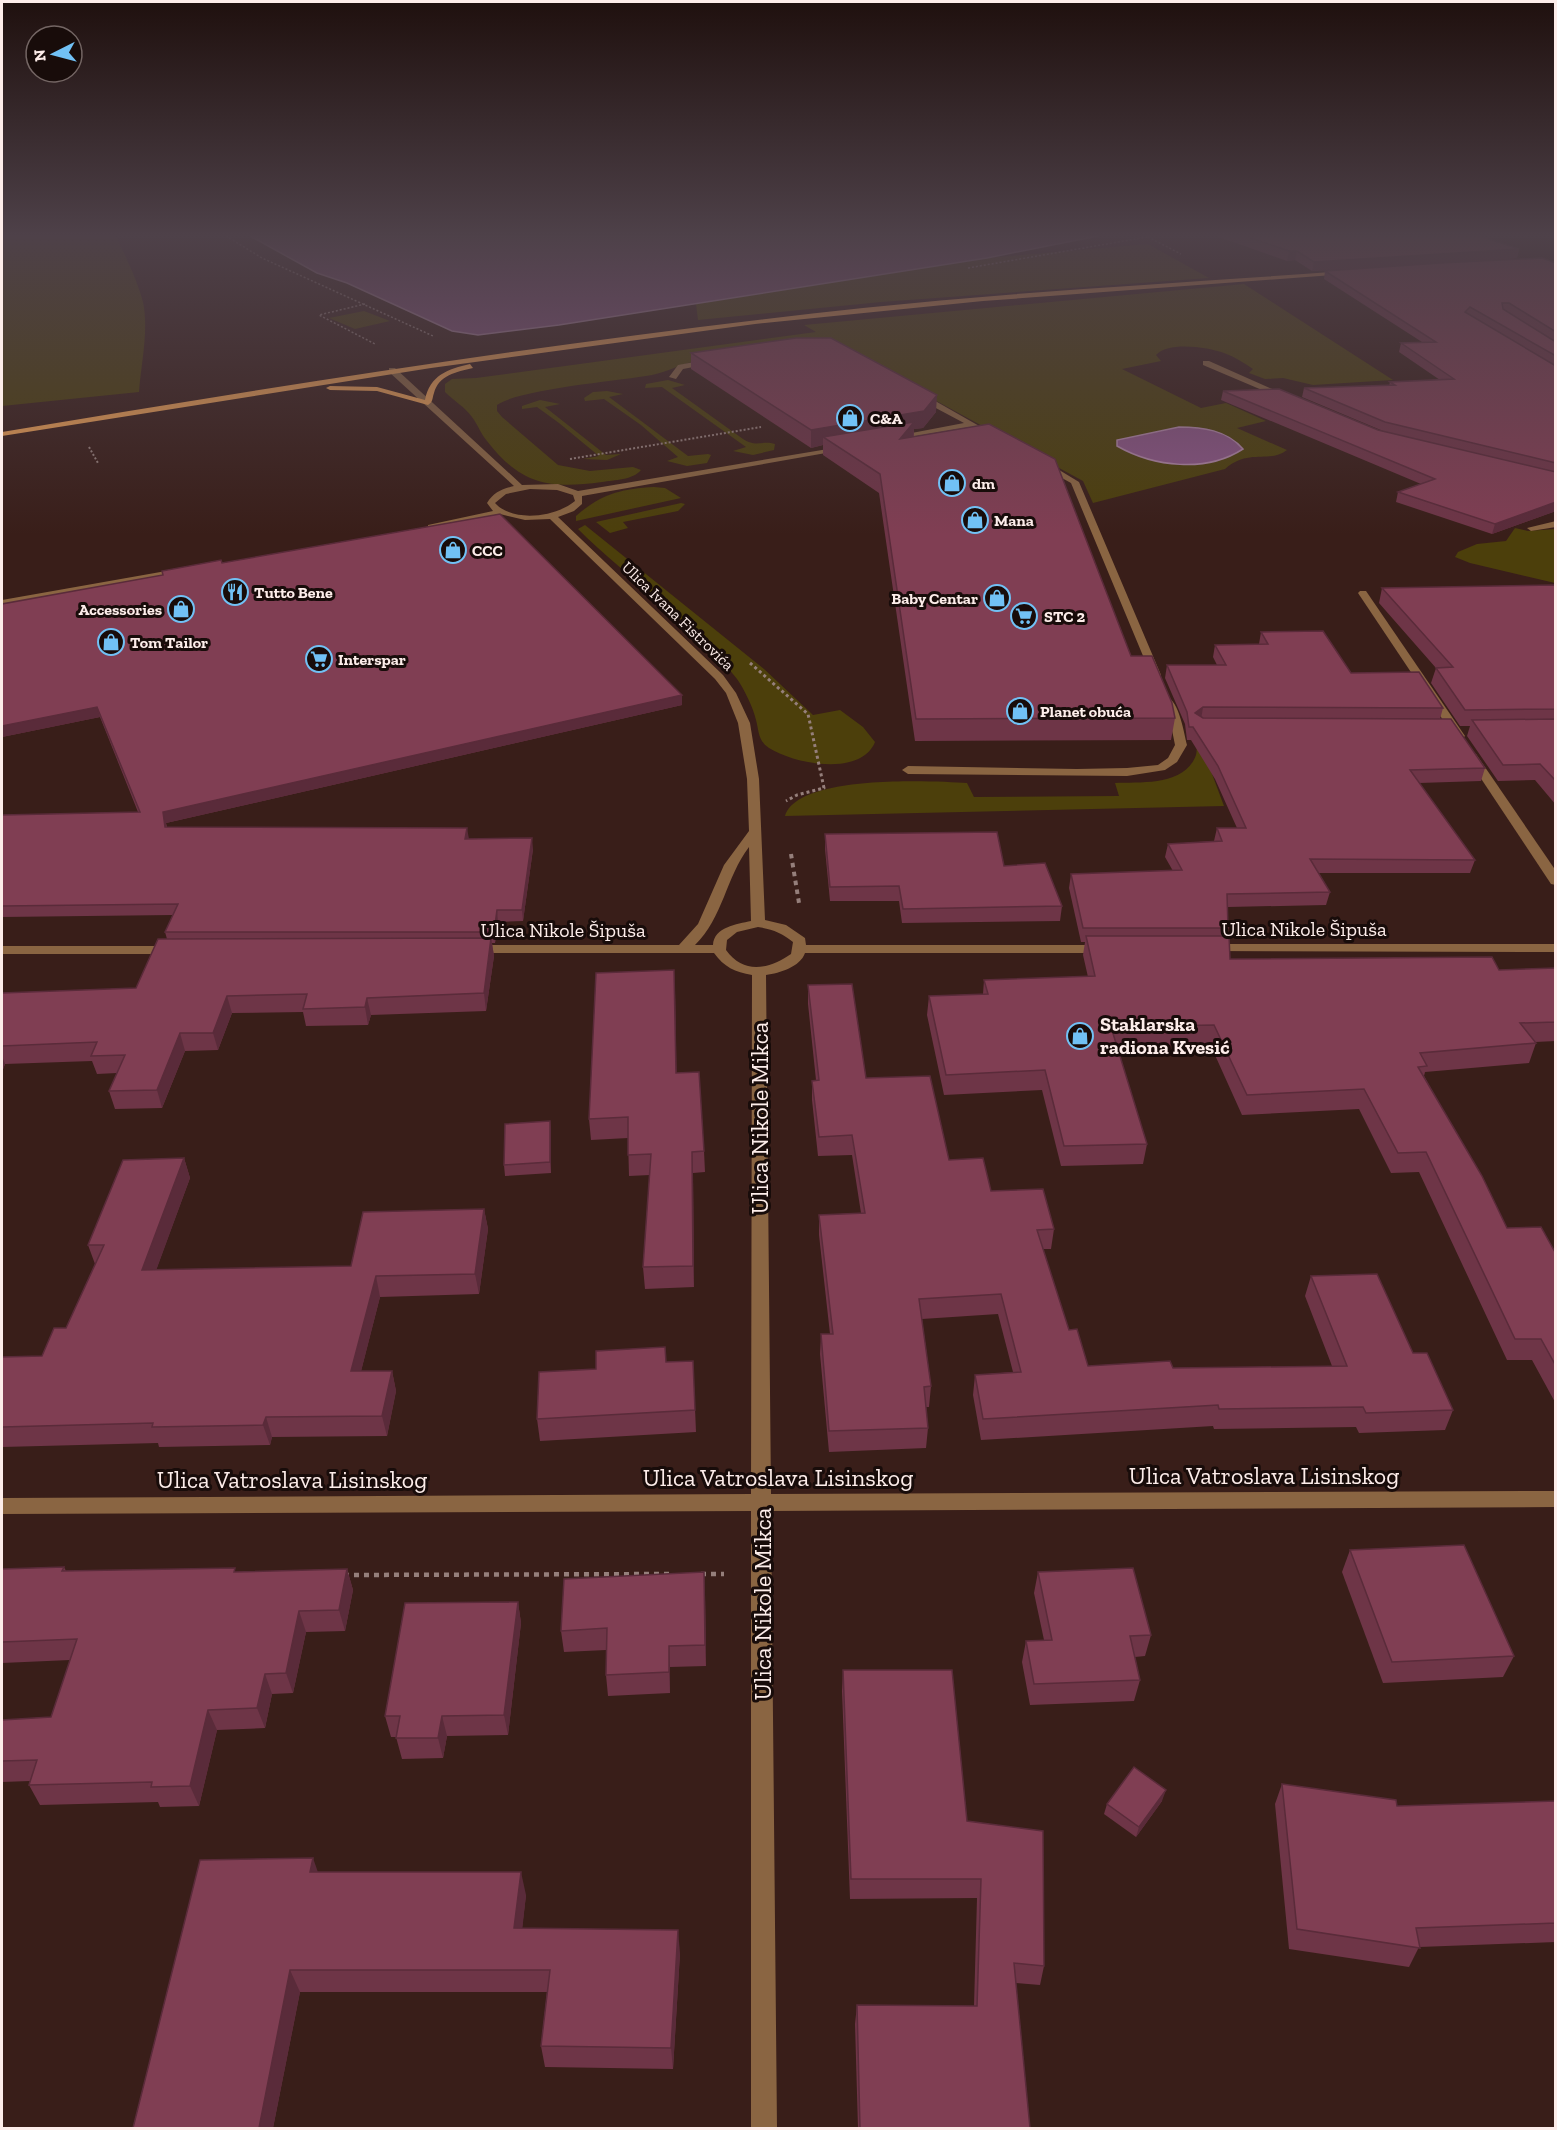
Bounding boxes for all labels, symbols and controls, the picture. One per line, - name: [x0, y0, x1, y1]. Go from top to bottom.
- north arrow: [24, 24, 84, 84]
- text: N: [29, 48, 50, 63]
- shop icon: C&A: [835, 403, 865, 433]
- place label: C&A: [870, 409, 903, 428]
- shop icon: dm: [937, 468, 967, 498]
- place label: dm: [972, 474, 995, 493]
- shop icon: Mana: [960, 505, 990, 535]
- place label: Mana: [994, 511, 1034, 530]
- shop icon: CCC: [438, 535, 468, 565]
- place label: CCC: [472, 541, 503, 560]
- street label: Ulica Ivana Fistrovića: [618, 557, 738, 675]
- restaurant icon: Tutto Bene: [220, 577, 250, 607]
- place label: Tutto Bene: [254, 583, 333, 602]
- shop icon: Baby Centar: [982, 583, 1012, 613]
- place label: Baby Centar: [891, 589, 978, 608]
- shop icon: Accessories: [166, 594, 196, 624]
- place label: Accessories: [78, 600, 162, 619]
- supermarket icon: STC 2: [1009, 601, 1039, 631]
- place label: STC 2: [1044, 607, 1086, 626]
- shop icon: Tom Tailor: [96, 627, 126, 657]
- place label: Tom Tailor: [130, 633, 208, 652]
- supermarket icon: Interspar: [304, 644, 334, 674]
- place label: Interspar: [338, 650, 406, 669]
- shop icon: Planet obuća: [1005, 696, 1035, 726]
- place label: Planet obuća: [1040, 702, 1131, 721]
- street label: Ulica Nikole Šipuša: [1221, 917, 1387, 941]
- street label: Ulica Nikole Šipuša: [480, 918, 646, 942]
- place label: Staklarska radiona Kvesić: [1100, 1012, 1230, 1059]
- street label: Ulica Nikole Mikca: [745, 1021, 774, 1214]
- shop icon: Staklarska radiona Kvesić: [1065, 1021, 1095, 1051]
- street label: Ulica Vatroslava Lisinskog: [1129, 1461, 1399, 1490]
- street label: Ulica Vatroslava Lisinskog: [643, 1463, 913, 1492]
- street label: Ulica Vatroslava Lisinskog: [157, 1465, 427, 1494]
- street label: Ulica Nikole Mikca: [748, 1507, 777, 1700]

